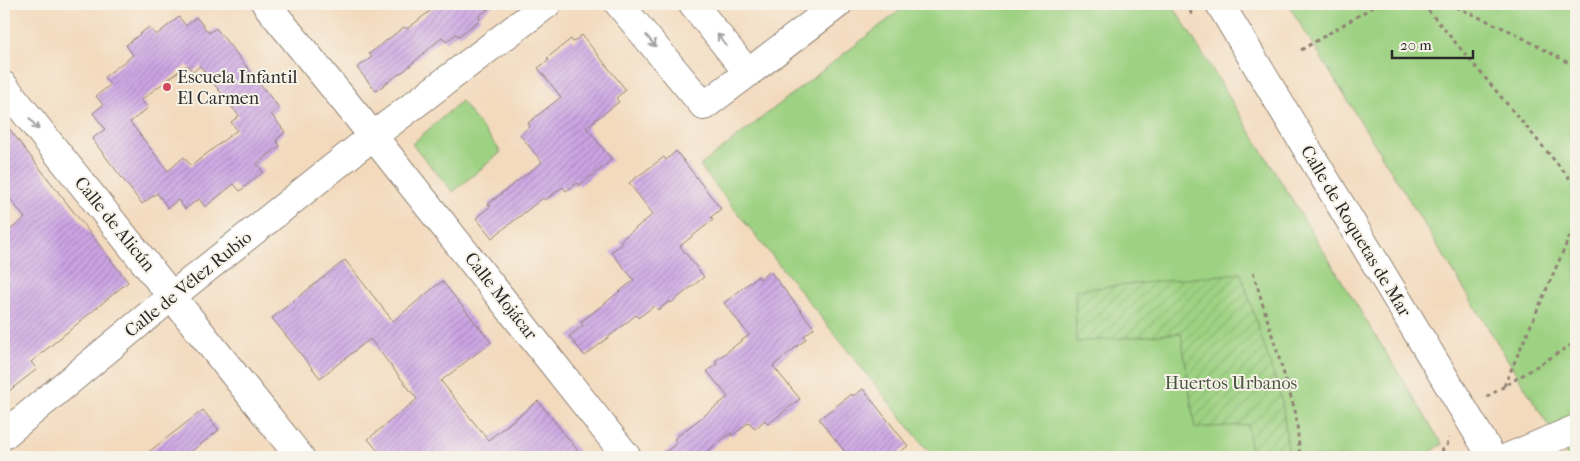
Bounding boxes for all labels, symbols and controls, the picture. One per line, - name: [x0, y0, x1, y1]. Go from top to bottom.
- scale bar: [1392, 28, 1474, 60]
- one-way arrow: [717, 34, 728, 47]
- one-way arrow: [645, 35, 656, 48]
- text: 20 m: [1400, 36, 1432, 54]
- place label: Escuela Infantil El Carmen: [177, 67, 297, 109]
- marker: Escuela Infantil El Carmen: [161, 81, 173, 93]
- one-way arrow: [29, 117, 40, 130]
- street label: Calle de Roquetas de Mar: [1296, 142, 1415, 321]
- street label: Calle de Alicún: [70, 173, 160, 276]
- street label: Calle de Vélez Rubio: [121, 227, 256, 342]
- street label: Calle Mojácar: [460, 248, 541, 344]
- park label: Huertos Urbanos: [1165, 373, 1298, 394]

